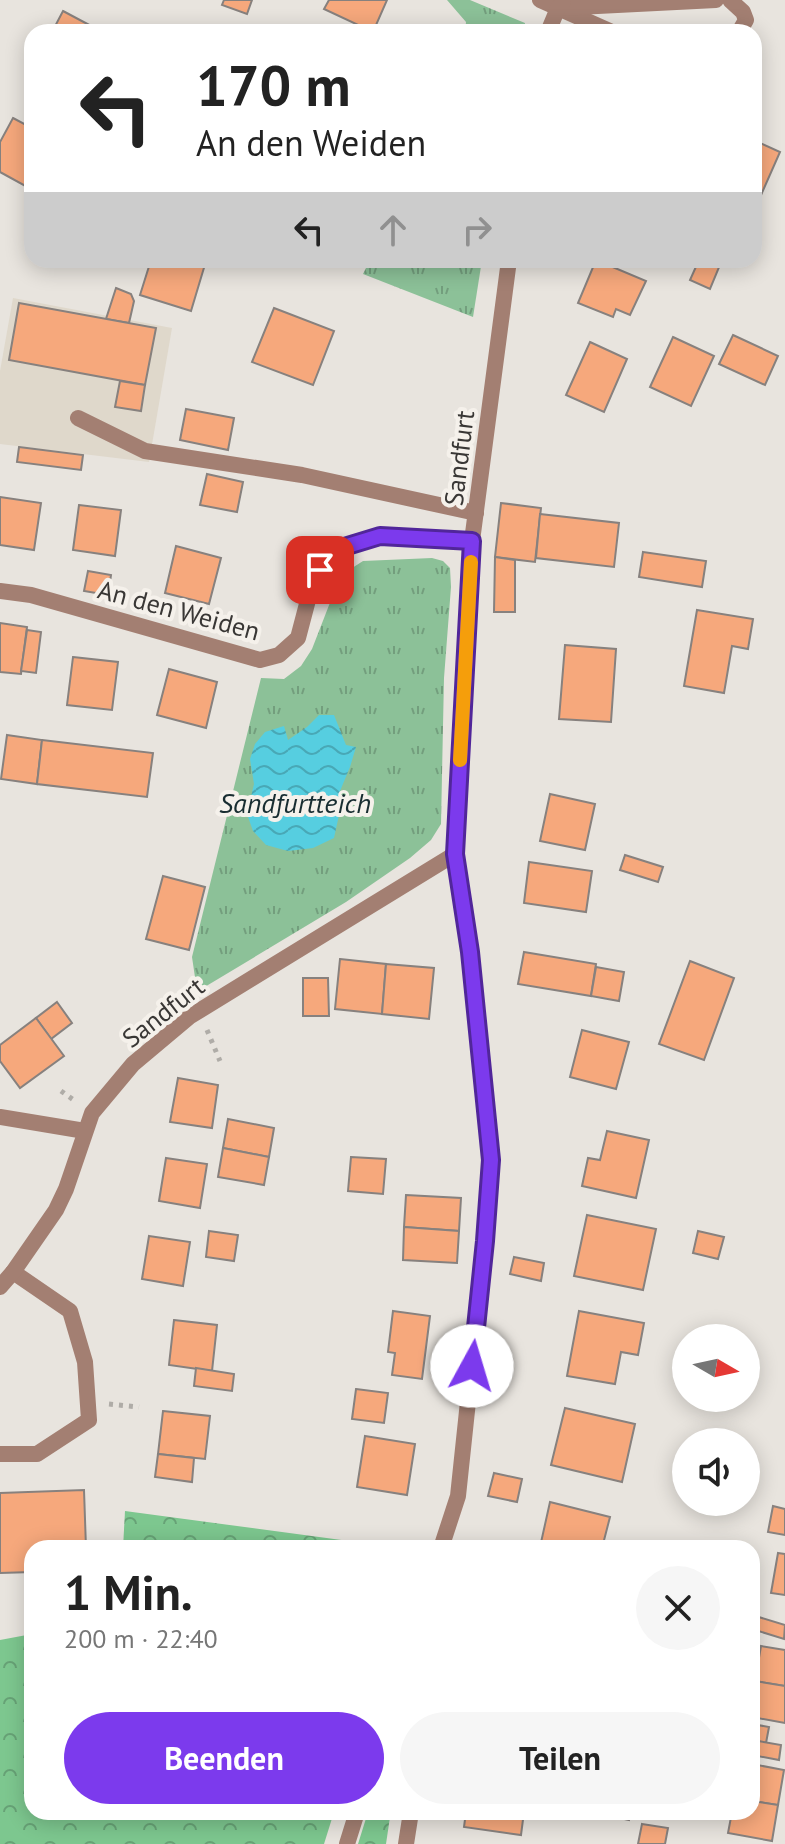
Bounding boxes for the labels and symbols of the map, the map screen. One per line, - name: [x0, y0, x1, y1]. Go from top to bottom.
- street label: Sandfurt: [437, 408, 481, 507]
- pin: [286, 536, 354, 604]
- street label: An den Weiden: [94, 573, 264, 647]
- water label: Sandfurtteich: [219, 784, 371, 821]
- street label: Sandfurt: [115, 969, 211, 1054]
- position arrow: [430, 1324, 514, 1408]
- north arrow: [672, 1324, 760, 1412]

